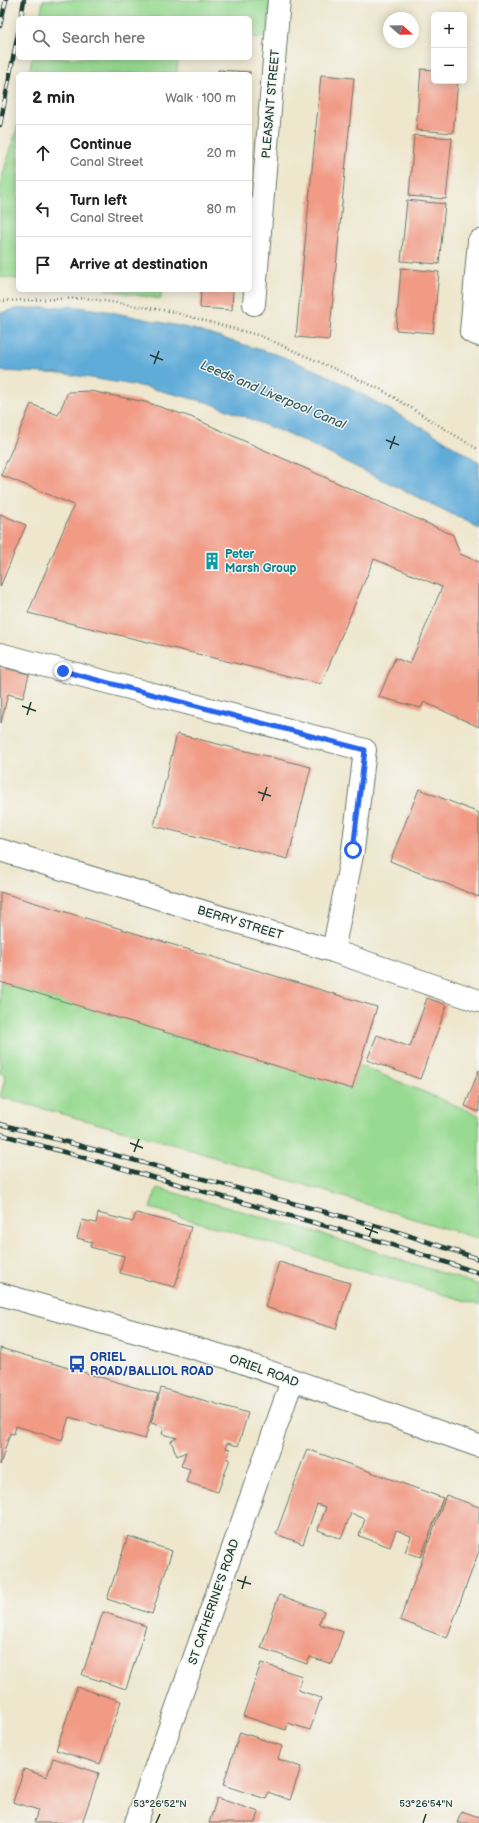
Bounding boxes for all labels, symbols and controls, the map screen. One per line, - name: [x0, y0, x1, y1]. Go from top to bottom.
- north arrow: [383, 12, 419, 48]
- map controls: [431, 12, 467, 84]
- button: +: [431, 12, 467, 48]
- search box: [16, 16, 252, 60]
- icon: search: [30, 27, 52, 49]
- text: Search here: [62, 29, 145, 48]
- street label: PLEASANT STREET: [259, 48, 283, 159]
- button: −: [431, 48, 467, 84]
- text: 2 min: [32, 88, 75, 108]
- text: Walk · 100 m: [165, 90, 236, 106]
- text: Continue: [70, 135, 132, 154]
- icon: ahead: [32, 142, 54, 164]
- text: 20 m: [206, 145, 236, 161]
- text: Canal Street: [70, 154, 143, 170]
- text: Turn left: [70, 191, 127, 210]
- icon: left: [32, 198, 54, 220]
- text: 80 m: [207, 201, 236, 217]
- text: Canal Street: [70, 210, 143, 226]
- icon: arrive: [32, 254, 54, 276]
- text: Arrive at destination: [70, 255, 208, 274]
- water label: Leeds and Liverpool Canal: [198, 357, 349, 433]
- place label: Peter Marsh Group: [225, 547, 297, 576]
- building icon: Peter Marsh Group: [202, 551, 222, 571]
- route end: [54, 662, 72, 680]
- route start: [344, 841, 362, 859]
- street label: BERRY STREET: [195, 903, 286, 943]
- place label: ORIEL ROAD/BALLIOL ROAD: [90, 1350, 214, 1379]
- street label: ORIEL ROAD: [227, 1351, 301, 1391]
- bus stop icon: ORIEL ROAD/BALLIOL ROAD: [67, 1354, 87, 1374]
- street label: ST CATHERINE'S ROAD: [185, 1537, 243, 1667]
- text: 53°26'52"N: [133, 1798, 187, 1810]
- text: 53°26'54"N: [399, 1798, 453, 1810]

